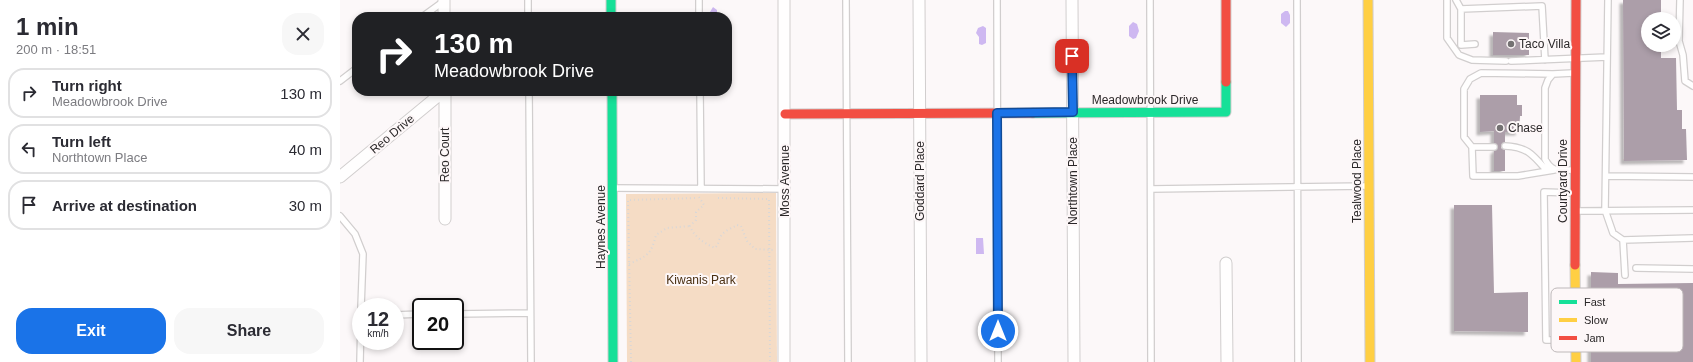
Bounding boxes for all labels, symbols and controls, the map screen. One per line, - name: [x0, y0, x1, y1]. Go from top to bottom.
- map controls: [1641, 12, 1681, 52]
- button: layers: [1641, 12, 1681, 52]
- text: 1 min: [16, 13, 79, 40]
- button: close: [282, 13, 324, 55]
- icon: right: [368, 28, 420, 80]
- text: 130 m: [434, 28, 513, 59]
- place label: Taco Villa: [1519, 37, 1570, 51]
- pin: [1055, 39, 1089, 73]
- marker: Taco Villa: [1506, 39, 1516, 49]
- text: 200 m · 18:51: [16, 42, 96, 57]
- icon: arrive: [1061, 45, 1083, 67]
- text: Meadowbrook Drive: [434, 61, 594, 81]
- text: Turn right: [52, 77, 122, 94]
- icon: right: [18, 82, 40, 104]
- text: 130 m: [280, 85, 322, 102]
- street label: Meadowbrook Drive: [1092, 93, 1199, 107]
- text: Meadowbrook Drive: [52, 94, 168, 109]
- street label: Reo Drive: [367, 111, 417, 157]
- place label: Chase: [1508, 121, 1543, 135]
- marker: Chase: [1495, 123, 1505, 133]
- street label: Reo Court: [438, 127, 452, 182]
- text: Turn left: [52, 133, 111, 150]
- street label: Northtown Place: [1066, 137, 1080, 225]
- icon: left: [18, 138, 40, 160]
- street label: Tealwood Place: [1350, 139, 1364, 223]
- street label: Courtyard Drive: [1556, 139, 1570, 223]
- text: 40 m: [289, 141, 322, 158]
- street label: Goddard Place: [913, 141, 927, 221]
- street label: Moss Avenue: [778, 145, 792, 217]
- text: Northtown Place: [52, 150, 147, 165]
- street label: Haynes Avenue: [594, 185, 608, 269]
- icon: arrive: [18, 194, 40, 216]
- text: Arrive at destination: [52, 197, 197, 214]
- text: 30 m: [289, 197, 322, 214]
- park label: Kiwanis Park: [666, 273, 737, 287]
- legend: [1551, 288, 1683, 352]
- text: Fast: [1584, 296, 1605, 308]
- speed limit sign: 20: [412, 298, 464, 350]
- button: Exit: [16, 308, 166, 354]
- button: Share: [174, 308, 324, 354]
- text: 12: [367, 308, 389, 330]
- position arrow: [977, 310, 1019, 352]
- text: Slow: [1584, 314, 1608, 326]
- text: km/h: [367, 328, 389, 339]
- text: Jam: [1584, 332, 1605, 344]

